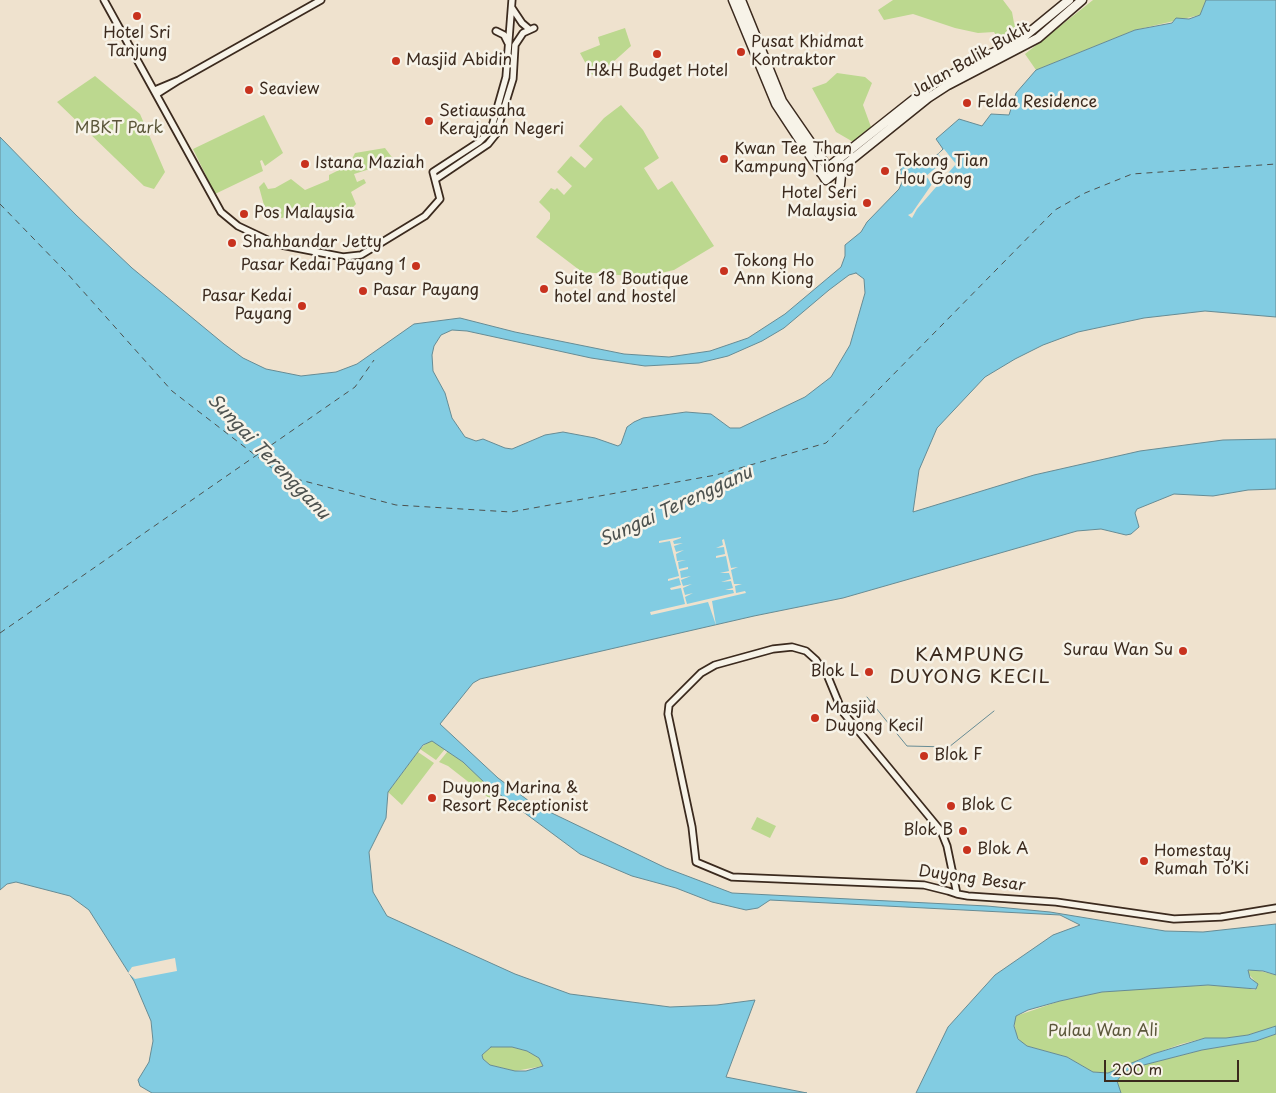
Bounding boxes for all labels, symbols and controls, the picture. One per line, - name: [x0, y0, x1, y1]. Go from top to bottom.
- marker: Hotel Sri Tanjung: [131, 10, 143, 22]
- street label: Jalan Balik Bukit: [908, 18, 1034, 102]
- place label: Hotel Sri Tanjung: [103, 24, 171, 62]
- place label: Pusat Khidmat Kontraktor: [751, 33, 864, 71]
- marker: Pusat Khidmat Kontraktor: [735, 46, 747, 58]
- marker: H&H Budget Hotel: [651, 48, 663, 60]
- place label: Masjid Abidin: [406, 51, 512, 71]
- marker: Masjid Abidin: [390, 55, 402, 67]
- place label: H&H Budget Hotel: [586, 62, 728, 82]
- place label: Seaview: [259, 80, 319, 100]
- marker: Seaview: [243, 84, 255, 96]
- place label: Felda Residence: [977, 93, 1097, 113]
- marker: Felda Residence: [961, 97, 973, 109]
- place label: Setiausaha Kerajaan Negeri: [439, 102, 564, 140]
- marker: Setiausaha Kerajaan Negeri: [423, 115, 435, 127]
- park label: MBKT Park: [75, 119, 163, 139]
- place label: Kwan Tee Than Kampung Tiong: [734, 140, 854, 178]
- place label: Tokong Tian Hou Gong: [895, 152, 988, 190]
- marker: Kwan Tee Than Kampung Tiong: [718, 153, 730, 165]
- place label: Istana Maziah: [315, 154, 425, 174]
- marker: Istana Maziah: [299, 158, 311, 170]
- marker: Tokong Tian Hou Gong: [879, 165, 891, 177]
- place label: Hotel Seri Malaysia: [781, 184, 857, 222]
- marker: Hotel Seri Malaysia: [861, 197, 873, 209]
- place label: Pos Malaysia: [254, 204, 355, 224]
- marker: Pos Malaysia: [238, 208, 250, 220]
- place label: Shahbandar Jetty: [242, 233, 382, 253]
- marker: Shahbandar Jetty: [226, 237, 238, 249]
- place label: Tokong Ho Ann Kiong: [734, 252, 814, 290]
- place label: Pasar Kedai Payang 1: [241, 256, 406, 276]
- marker: Pasar Kedai Payang 1: [410, 260, 422, 272]
- marker: Tokong Ho Ann Kiong: [718, 265, 730, 277]
- place label: Suite 18 Boutique hotel and hostel: [554, 270, 689, 308]
- place label: Pasar Payang: [373, 281, 479, 301]
- marker: Suite 18 Boutique hotel and hostel: [538, 283, 550, 295]
- marker: Pasar Payang: [357, 285, 369, 297]
- place label: Pasar Kedai Payang: [202, 287, 292, 325]
- marker: Pasar Kedai Payang: [296, 300, 308, 312]
- water label: Sungai Terengganu: [203, 390, 333, 524]
- water label: Sungai Terengganu: [596, 462, 756, 552]
- place label: Surau Wan Su: [1063, 641, 1173, 661]
- district label: KAMPUNG DUYONG KECIL: [889, 645, 1051, 689]
- marker: Surau Wan Su: [1177, 645, 1189, 657]
- place label: Blok L: [810, 662, 859, 682]
- marker: Blok L: [863, 666, 875, 678]
- place label: Masjid Duyong Kecil: [825, 699, 923, 737]
- marker: Masjid Duyong Kecil: [809, 712, 821, 724]
- place label: Blok F: [934, 746, 983, 766]
- marker: Blok F: [918, 750, 930, 762]
- place label: Duyong Marina & Resort Receptionist: [442, 779, 588, 817]
- marker: Duyong Marina & Resort Receptionist: [426, 792, 438, 804]
- place label: Blok C: [961, 796, 1013, 816]
- marker: Blok C: [945, 800, 957, 812]
- place label: Blok B: [903, 821, 953, 841]
- marker: Blok B: [957, 825, 969, 837]
- place label: Blok A: [977, 840, 1029, 860]
- place label: Homestay Rumah To’Ki: [1154, 842, 1249, 880]
- marker: Blok A: [961, 844, 973, 856]
- marker: Homestay Rumah To’Ki: [1138, 855, 1150, 867]
- street label: Duyong Besar: [917, 862, 1027, 896]
- park label: Pulau Wan Ali: [1048, 1022, 1158, 1042]
- scale bar: [1106, 1050, 1241, 1082]
- text: 200 m: [1112, 1057, 1162, 1080]

